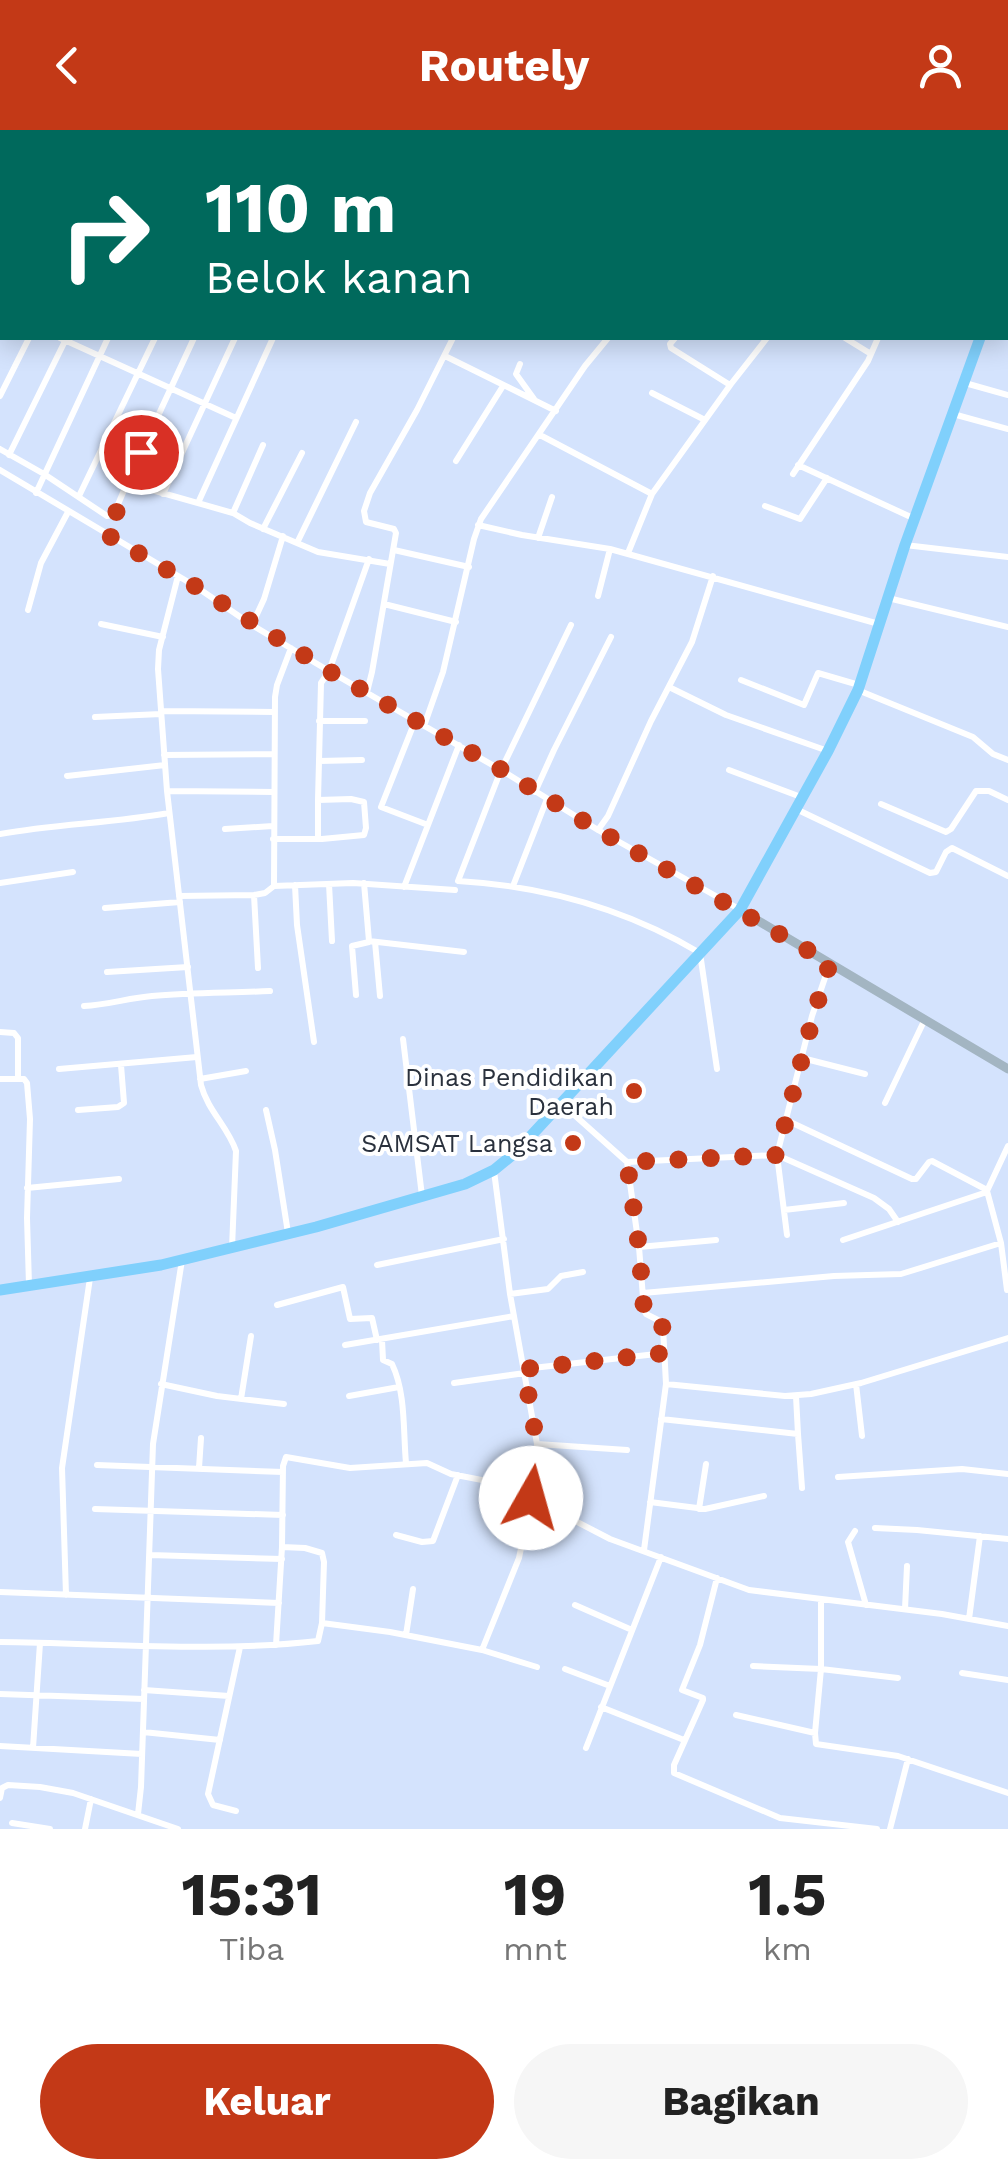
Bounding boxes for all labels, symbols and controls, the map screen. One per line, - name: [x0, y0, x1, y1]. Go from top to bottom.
- icon: back: [40, 38, 95, 93]
- icon: person: [913, 38, 968, 93]
- text: Routely: [419, 39, 589, 92]
- text: 110 m: [205, 167, 396, 249]
- icon: right: [40, 170, 170, 300]
- text: Belok kanan: [205, 251, 473, 304]
- pin: [99, 410, 184, 495]
- icon: arrive: [114, 425, 169, 480]
- place label: Dinas Pendidikan Daerah: [405, 1063, 614, 1121]
- marker: Dinas Pendidikan Daerah: [623, 1080, 645, 1102]
- place label: SAMSAT Langsa: [361, 1129, 553, 1158]
- marker: SAMSAT Langsa: [562, 1132, 584, 1154]
- position arrow: [479, 1446, 583, 1550]
- text: 15:31: [181, 1859, 322, 1930]
- text: 19: [504, 1859, 566, 1930]
- text: 1.5: [748, 1859, 827, 1930]
- text: Tiba: [219, 1930, 284, 1968]
- text: mnt: [503, 1930, 567, 1968]
- text: km: [763, 1930, 812, 1968]
- button: Keluar: [40, 2044, 494, 2159]
- button: Bagikan: [514, 2044, 968, 2159]

